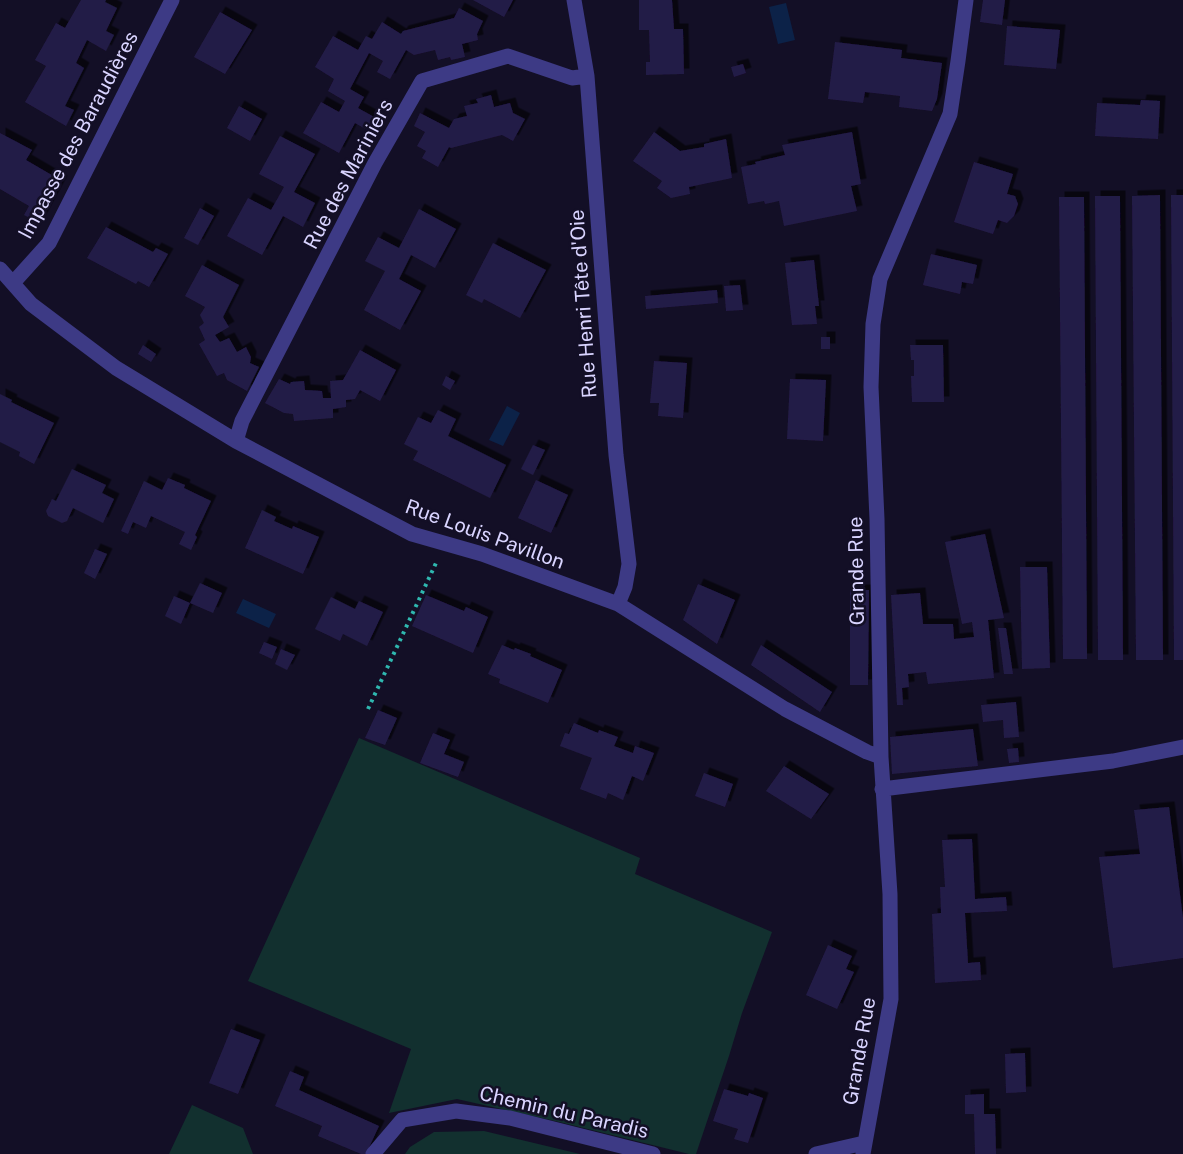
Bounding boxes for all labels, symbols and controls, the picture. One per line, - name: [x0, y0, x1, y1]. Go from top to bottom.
- street label: Impasse des Baraudières: [13, 27, 143, 243]
- street label: Rue des Mariniers: [298, 95, 398, 253]
- street label: Rue Henri Tête d'Oie: [564, 209, 602, 399]
- street label: Rue Louis Pavillon: [402, 494, 568, 574]
- street label: Grande Rue: [843, 516, 869, 626]
- street label: Grande Rue: [838, 995, 880, 1107]
- street label: Chemin du Paradis: [477, 1081, 651, 1143]

